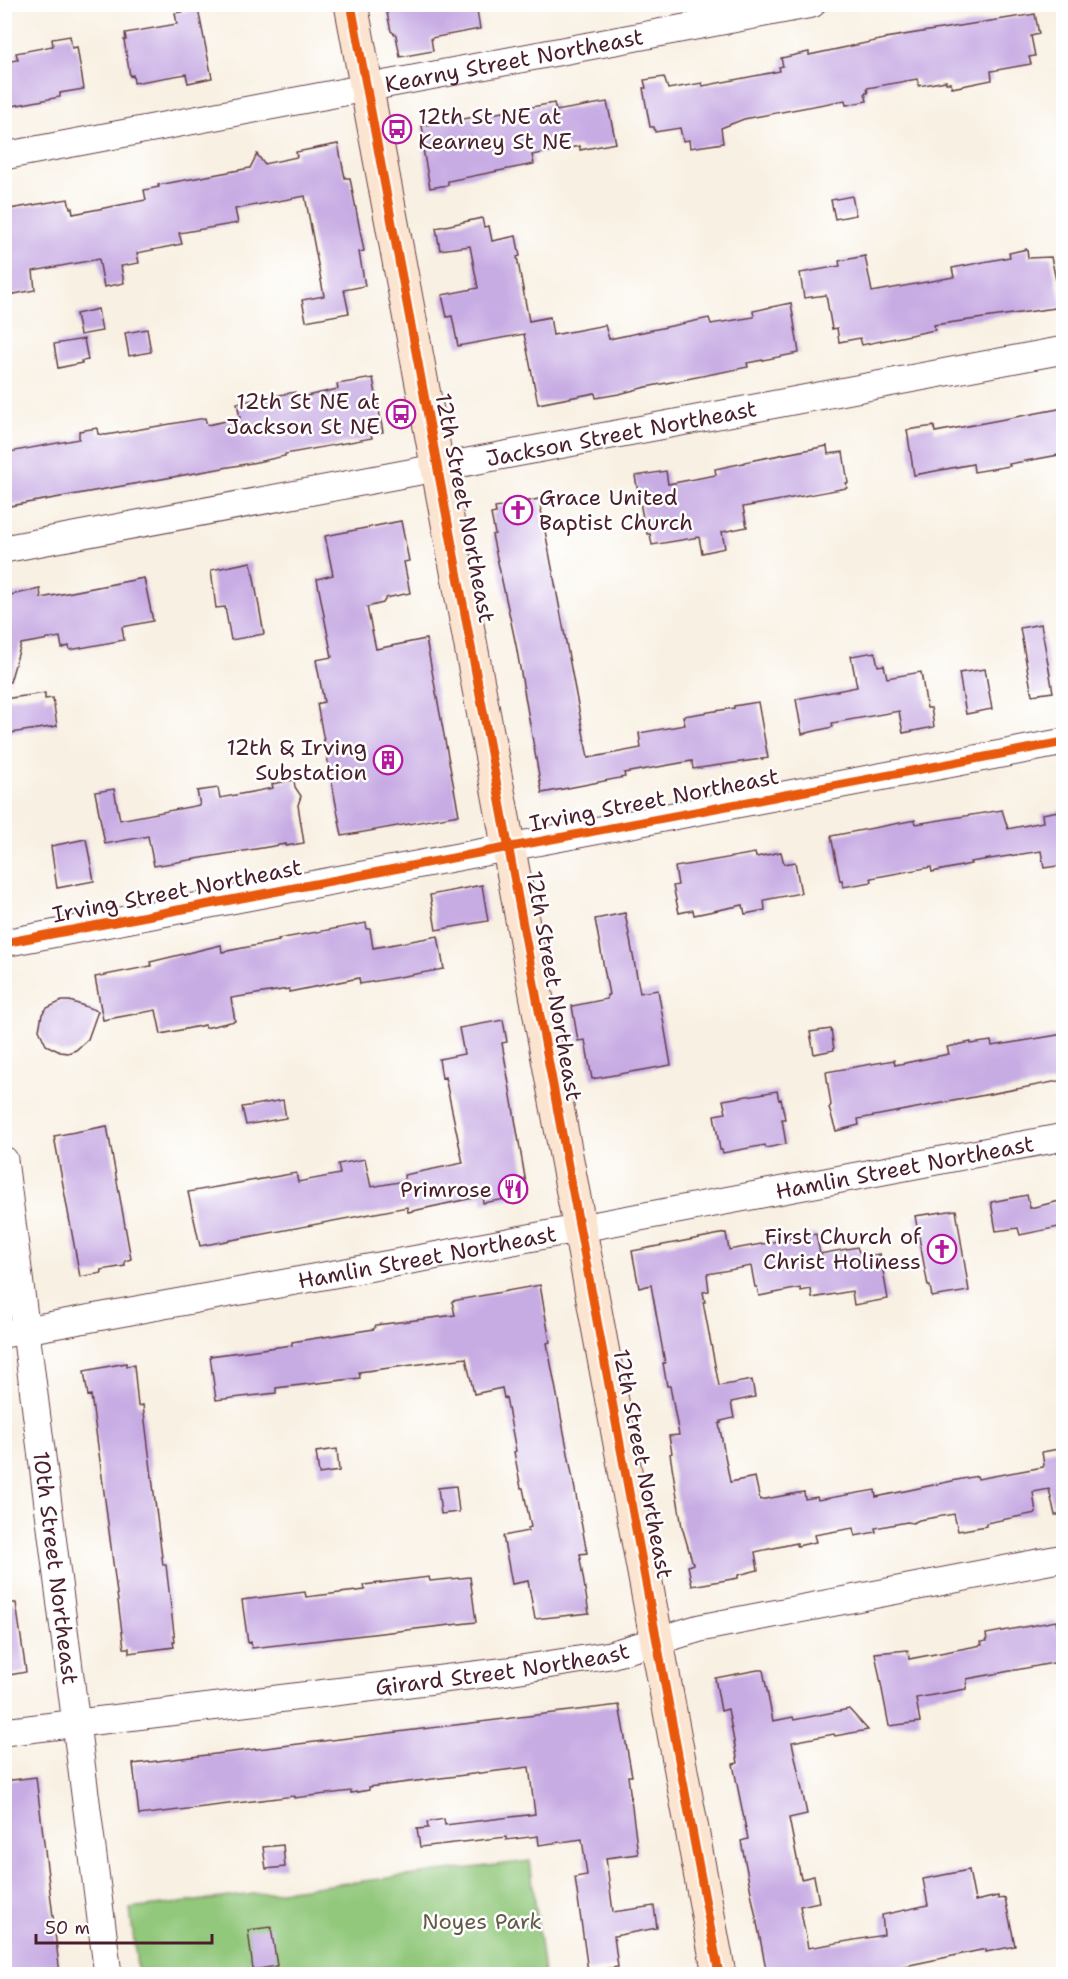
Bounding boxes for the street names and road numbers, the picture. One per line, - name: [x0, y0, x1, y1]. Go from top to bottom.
- street label: Kearny Street Northeast: [382, 22, 646, 99]
- street label: 12th Street Northeast: [428, 391, 502, 625]
- street label: Jackson Street Northeast: [484, 394, 759, 473]
- street label: Irving Street Northeast: [527, 762, 781, 838]
- street label: Irving Street Northeast: [50, 853, 304, 929]
- street label: 12th Street Northeast: [519, 868, 589, 1104]
- street label: Hamlin Street Northeast: [773, 1129, 1036, 1206]
- street label: Hamlin Street Northeast: [296, 1219, 559, 1295]
- street label: 12th Street Northeast: [606, 1347, 680, 1581]
- street label: 10th Street Northeast: [27, 1449, 85, 1686]
- street label: Girard Street Northeast: [373, 1636, 632, 1701]

